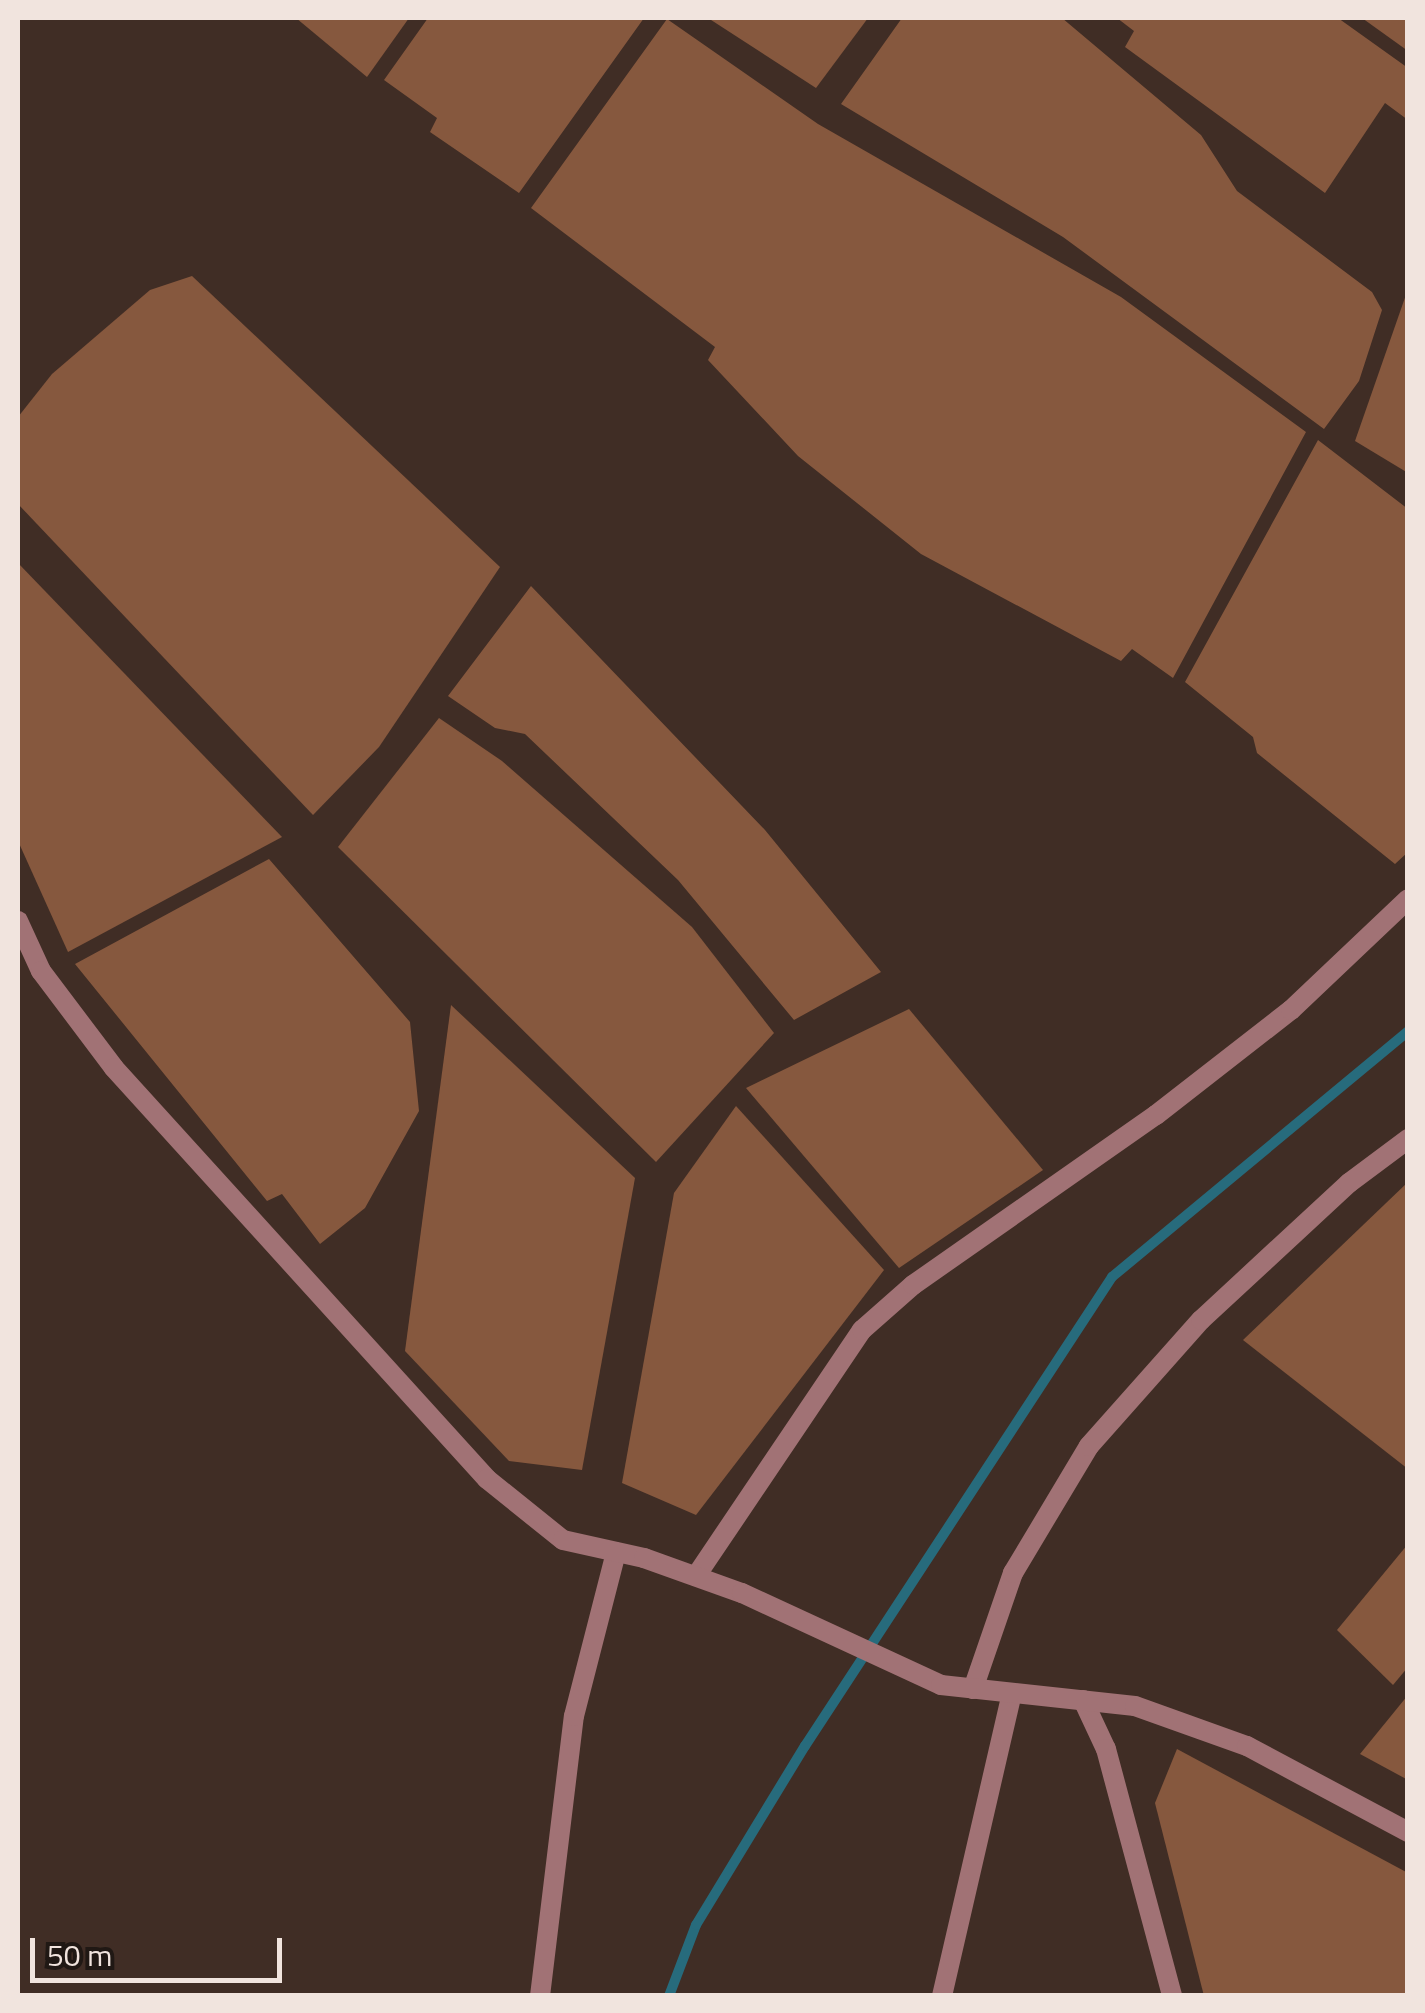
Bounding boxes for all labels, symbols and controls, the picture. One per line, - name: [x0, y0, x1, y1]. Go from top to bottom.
- scale bar: [35, 1918, 288, 1980]
- text: 50 m: [47, 1932, 112, 1978]

